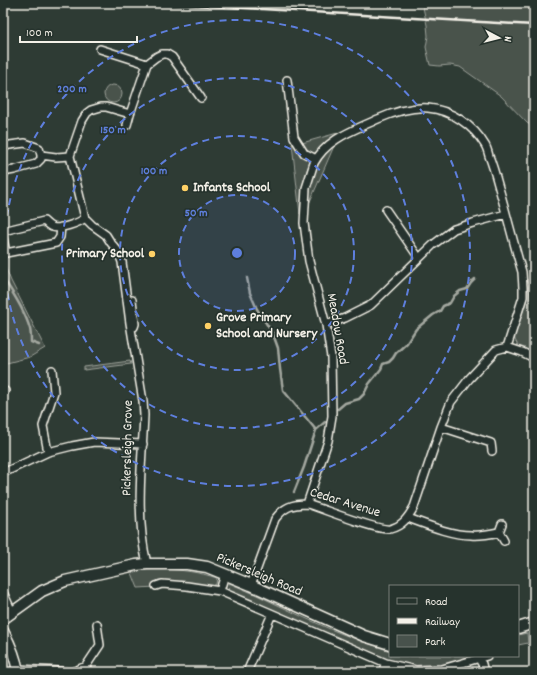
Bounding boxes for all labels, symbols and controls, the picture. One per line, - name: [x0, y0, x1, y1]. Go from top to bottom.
- scale bar: [20, 18, 137, 44]
- north arrow: [479, 18, 519, 58]
- text: 100 m: [26, 25, 53, 42]
- text: N: [499, 35, 515, 43]
- text: 200 m: [57, 81, 87, 98]
- text: 150 m: [100, 122, 126, 139]
- text: 100 m: [141, 163, 167, 180]
- place label: Infants School: [193, 178, 271, 198]
- marker: Infants School: [180, 183, 190, 193]
- text: 50 m: [184, 205, 208, 222]
- place label: Primary School: [66, 244, 145, 264]
- centre of rings: [230, 246, 244, 260]
- marker: Primary School: [147, 249, 157, 259]
- street label: Meadow Road: [321, 292, 353, 366]
- place label: Grove Primary School and Nursery: [216, 308, 318, 344]
- marker: Grove Primary School and Nursery: [203, 321, 213, 331]
- street label: Pickersleigh Grove: [117, 400, 139, 496]
- street label: Cedar Avenue: [307, 483, 383, 523]
- street label: Pickersleigh Road: [213, 548, 305, 602]
- legend: [389, 585, 519, 657]
- text: Road: [425, 594, 447, 611]
- text: Railway: [425, 614, 461, 631]
- text: Park: [425, 634, 446, 651]

